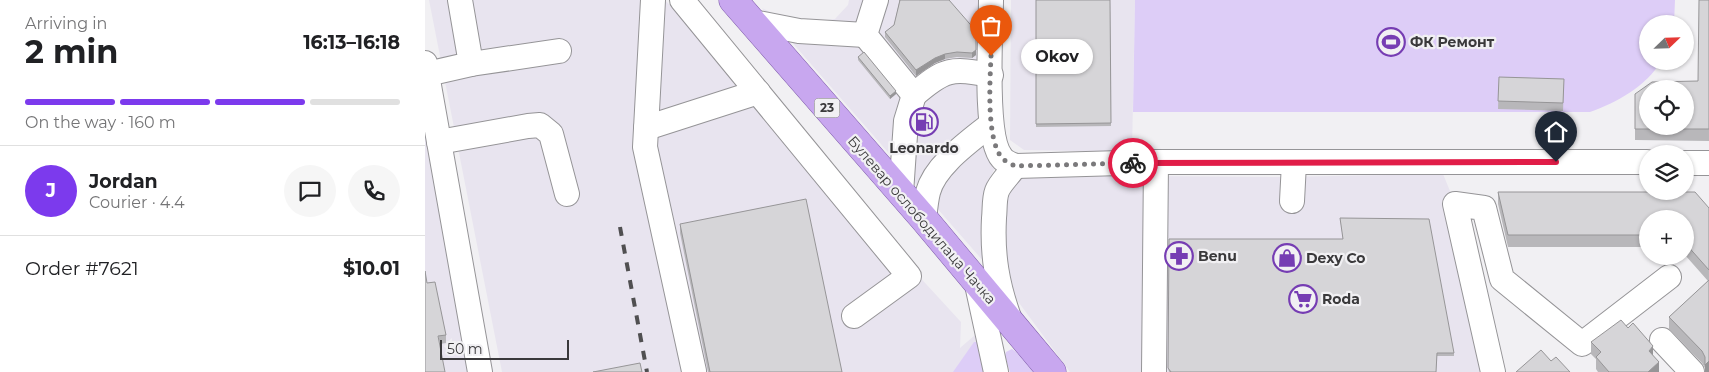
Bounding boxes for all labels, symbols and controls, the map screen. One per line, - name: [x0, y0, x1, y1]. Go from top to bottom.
- pin: [970, 5, 1012, 56]
- icon: bag: [977, 12, 1005, 40]
- text: Arriving in: [25, 14, 107, 33]
- north arrow: [1639, 15, 1694, 70]
- map controls: [1639, 15, 1694, 265]
- sports icon: ФК Ремонт: [1376, 27, 1406, 57]
- text: 16:13–16:18: [303, 31, 400, 54]
- text: 2 min: [25, 32, 118, 71]
- place label: ФК Ремонт: [1410, 33, 1495, 51]
- callout: Okov: [1021, 38, 1093, 74]
- text: Okov: [1035, 47, 1079, 66]
- button: locate: [1639, 80, 1694, 135]
- road number: 23: [815, 99, 839, 118]
- fuel station icon: Leonardo: [909, 107, 939, 137]
- pin: [1535, 111, 1577, 162]
- text: On the way · 160 m: [25, 113, 176, 132]
- icon: home: [1542, 118, 1570, 146]
- street label: Булевар ослободилаца Чачка: [844, 132, 1000, 308]
- courier: [1108, 138, 1158, 188]
- place label: Leonardo: [889, 139, 959, 157]
- button: layers: [1639, 145, 1694, 200]
- icon: bike: [1119, 149, 1147, 177]
- button: chat: [284, 165, 336, 217]
- button: phone: [348, 165, 400, 217]
- text: Jordan: [89, 170, 158, 193]
- text: J: [46, 179, 56, 202]
- text: Courier · 4.4: [89, 193, 185, 212]
- button: +: [1639, 210, 1694, 265]
- pharmacy icon: Benu: [1164, 241, 1194, 271]
- shop icon: Dexy Co: [1272, 243, 1302, 273]
- place label: Benu: [1198, 247, 1237, 265]
- place label: Dexy Co: [1306, 249, 1366, 267]
- text: Order #7621: [25, 257, 139, 280]
- text: $10.01: [343, 257, 400, 280]
- supermarket icon: Roda: [1288, 284, 1318, 314]
- place label: Roda: [1322, 290, 1360, 308]
- scale bar: [440, 337, 569, 360]
- text: 50 m: [447, 340, 483, 358]

